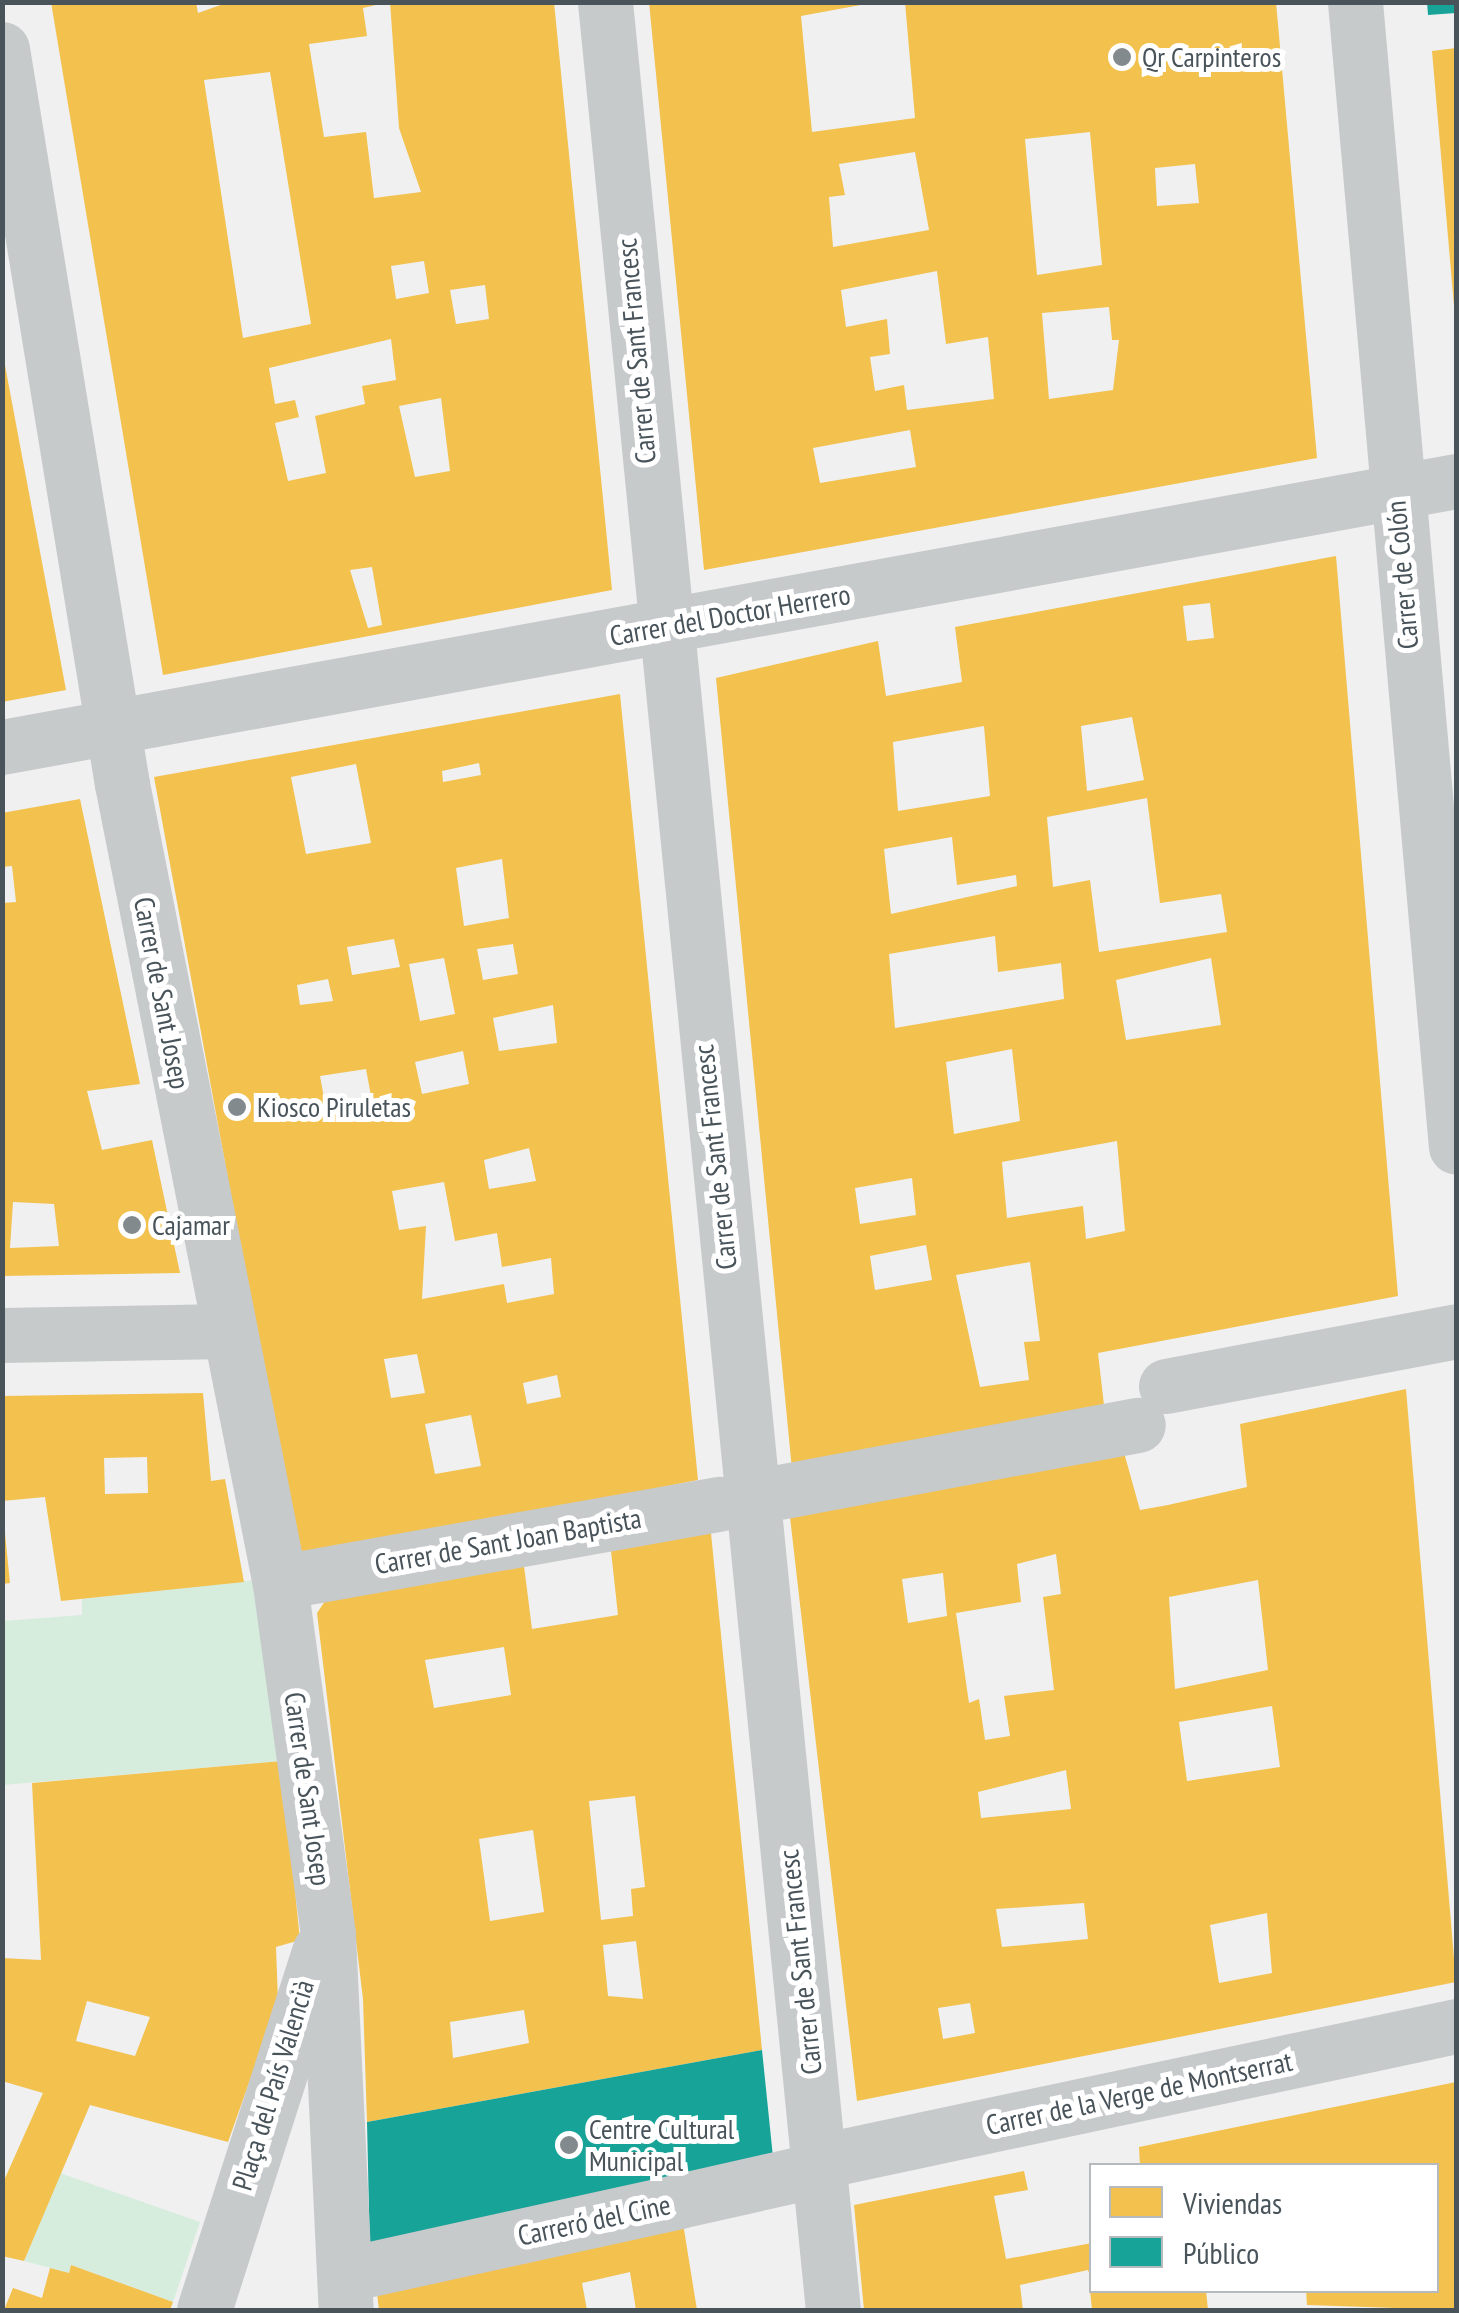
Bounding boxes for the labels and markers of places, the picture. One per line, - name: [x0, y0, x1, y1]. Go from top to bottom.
- place label: Qr Carpinteros: [1142, 40, 1281, 74]
- marker: Qr Carpinteros: [1111, 46, 1133, 68]
- place label: Kiosco Piruletas: [257, 1090, 411, 1124]
- marker: Kiosco Piruletas: [226, 1096, 248, 1118]
- place label: Cajamar: [152, 1208, 230, 1242]
- marker: Cajamar: [121, 1214, 143, 1236]
- place label: Centre Cultural Municipal: [589, 2112, 734, 2178]
- marker: Centre Cultural Municipal: [558, 2134, 580, 2156]

